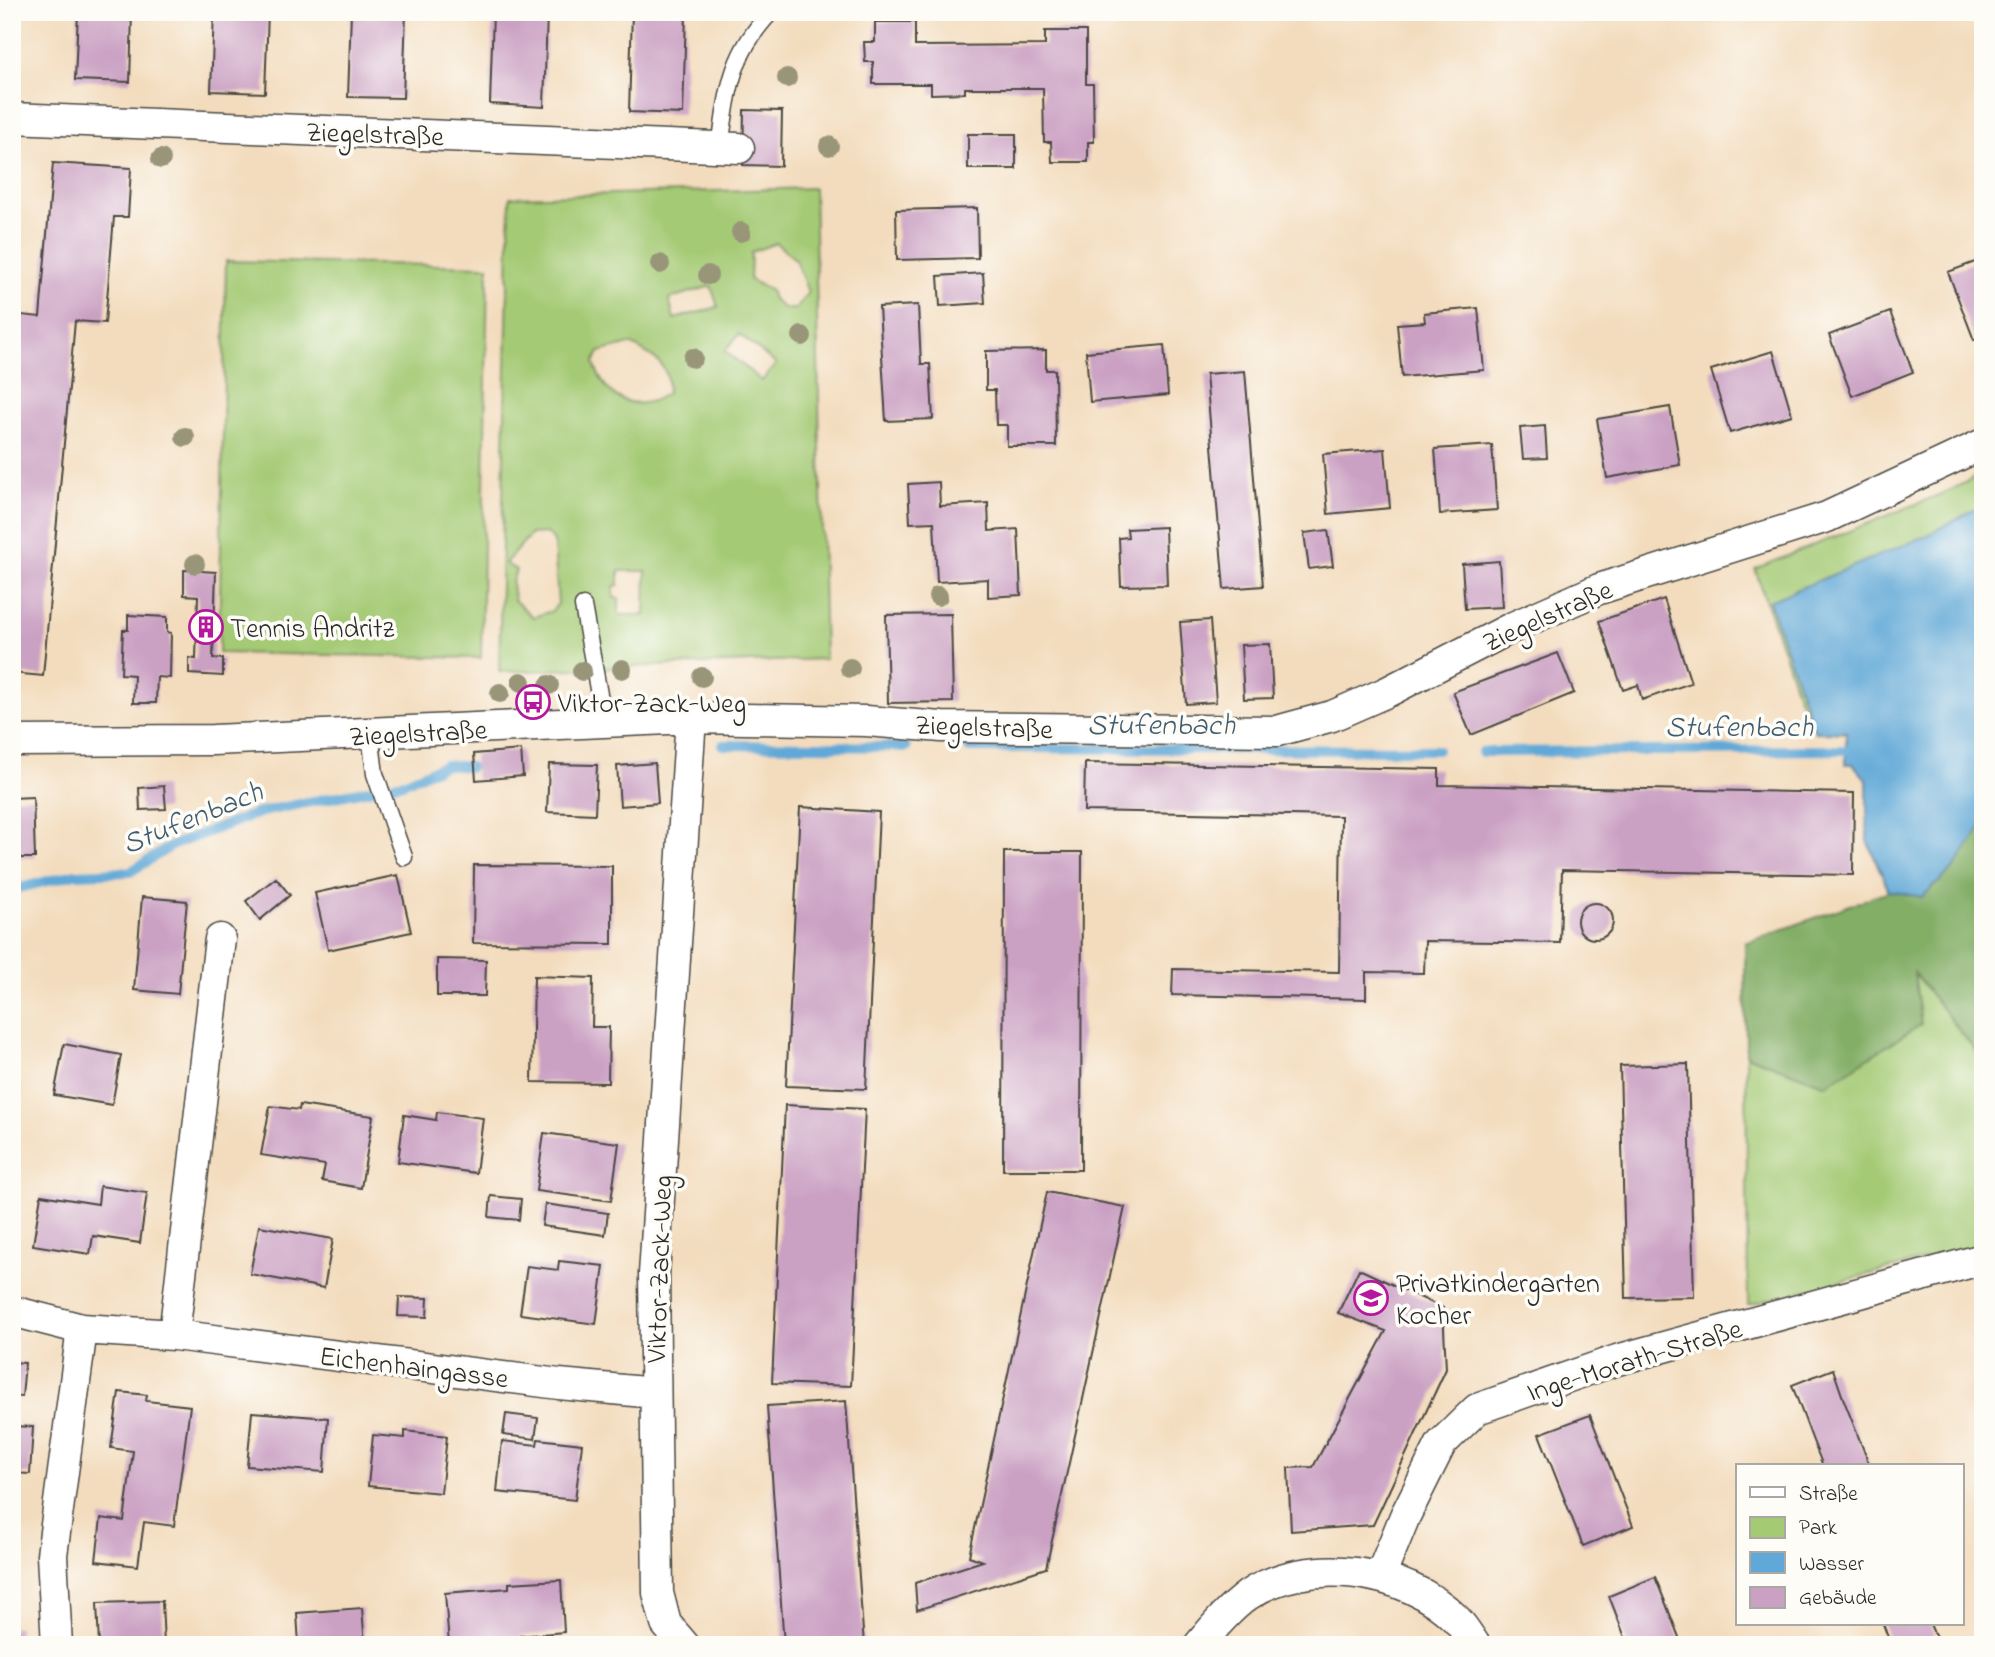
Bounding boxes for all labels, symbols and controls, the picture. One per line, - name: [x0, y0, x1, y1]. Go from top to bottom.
- street label: Ziegelstraße: [305, 114, 445, 159]
- street label: Ziegelstraße: [1477, 571, 1620, 665]
- building icon: Tennis Andritz: [187, 608, 225, 646]
- place label: Tennis Andritz: [230, 610, 394, 651]
- bus stop icon: Viktor-Zack-Weg: [514, 683, 552, 721]
- place label: Viktor-Zack-Weg: [557, 685, 746, 726]
- water label: Stufenbach: [1087, 705, 1236, 749]
- street label: Ziegelstraße: [914, 707, 1054, 752]
- water label: Stufenbach: [1665, 707, 1814, 751]
- street label: Ziegelstraße: [348, 711, 489, 760]
- water label: Stufenbach: [116, 771, 271, 868]
- street label: Viktor-Zack-Weg: [638, 1174, 685, 1365]
- place label: Privatkindergarten Kocher: [1396, 1265, 1600, 1338]
- school or university icon: Privatkindergarten Kocher: [1352, 1279, 1390, 1317]
- street label: Inge-Morath-Straße: [1522, 1310, 1748, 1415]
- street label: Eichenhaingasse: [317, 1338, 511, 1401]
- legend: [1736, 1464, 1964, 1626]
- text: Straße: [1799, 1480, 1858, 1510]
- text: Park: [1799, 1514, 1838, 1544]
- text: Wasser: [1799, 1550, 1864, 1580]
- text: Gebäude: [1799, 1584, 1877, 1614]

